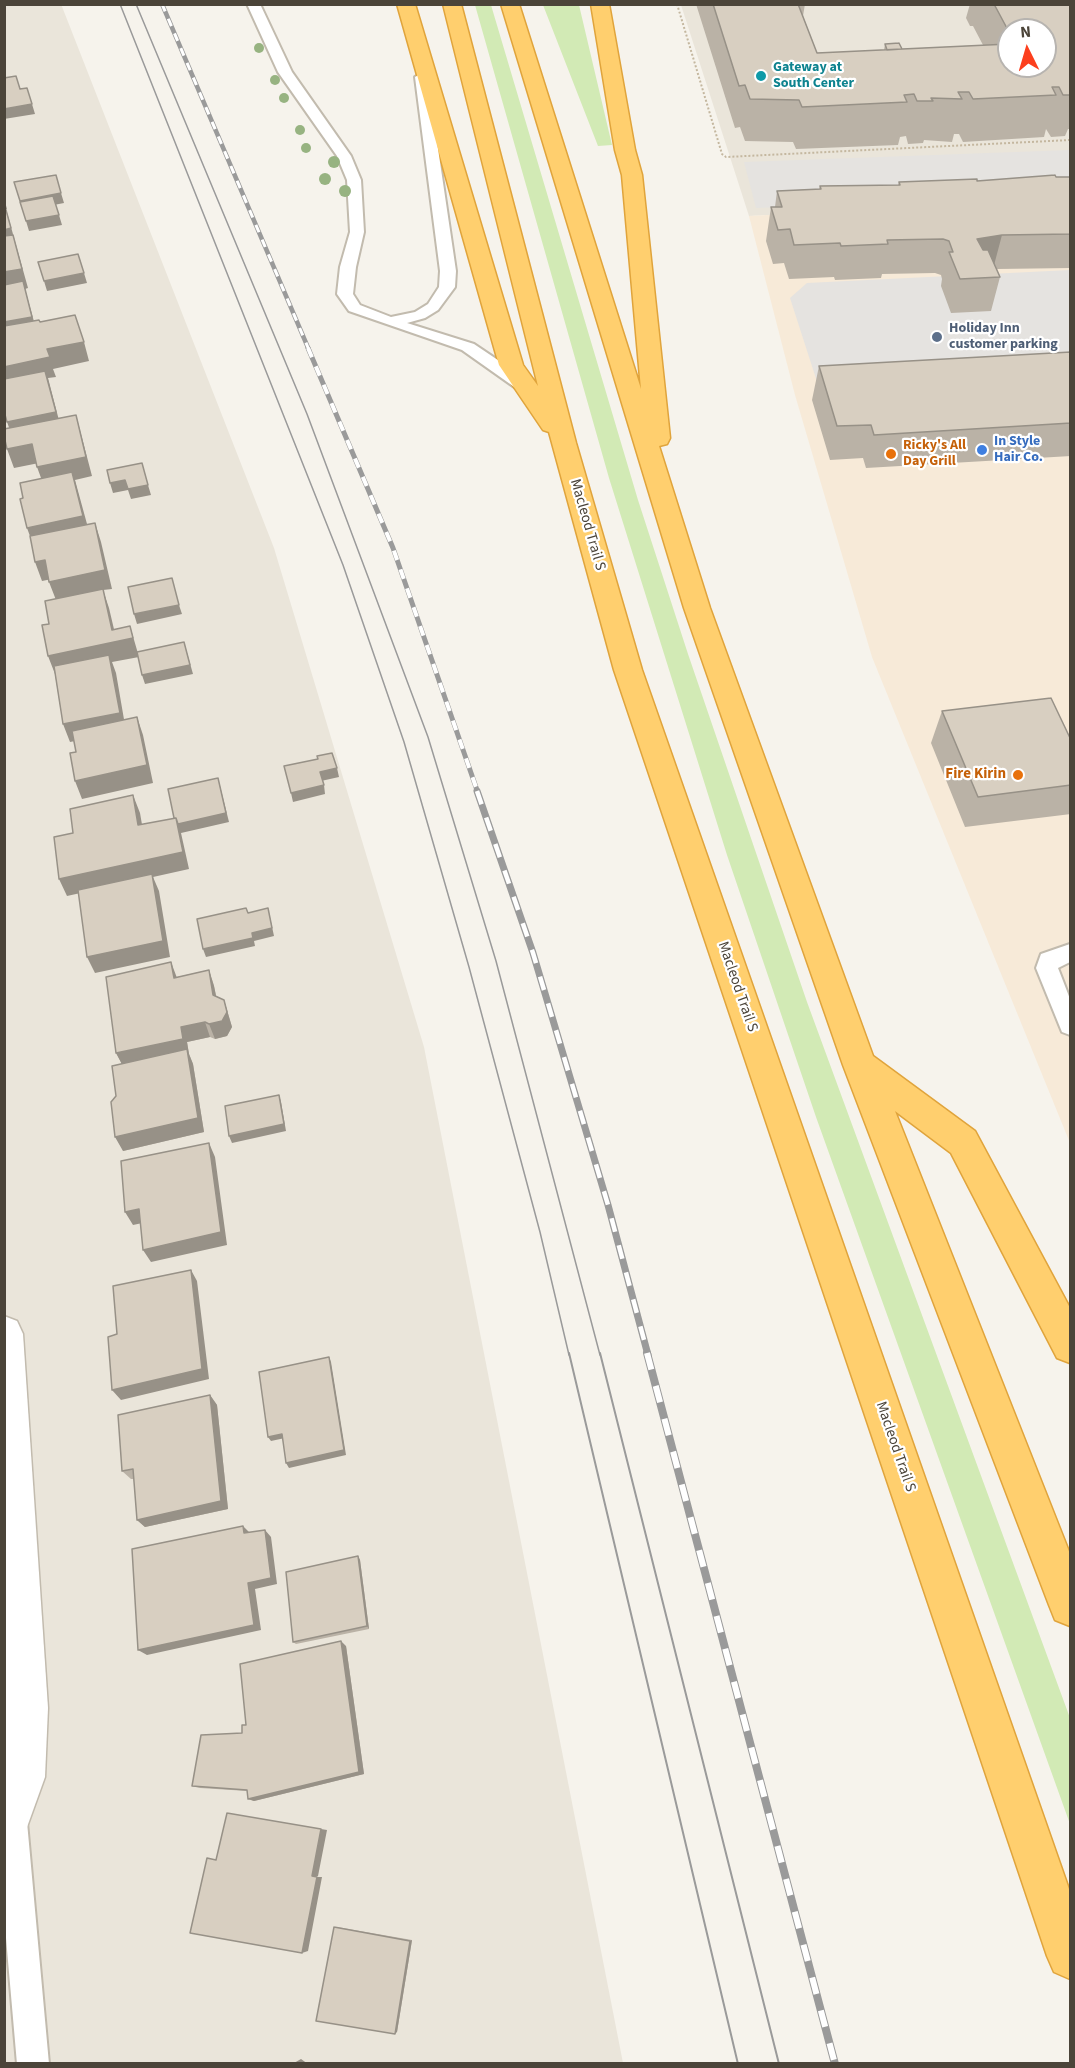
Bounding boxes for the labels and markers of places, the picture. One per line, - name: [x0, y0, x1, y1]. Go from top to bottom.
- place label: Gateway at South Center: [773, 60, 854, 92]
- marker: Gateway at South Center: [754, 69, 768, 83]
- place label: Holiday Inn customer parking: [949, 321, 1058, 354]
- marker: Holiday Inn customer parking: [930, 330, 944, 344]
- place label: In Style Hair Co.: [994, 434, 1043, 466]
- place label: Ricky's All Day Grill: [903, 438, 966, 470]
- marker: In Style Hair Co.: [975, 443, 989, 457]
- marker: Ricky's All Day Grill: [884, 447, 898, 461]
- place label: Fire Kirin: [945, 766, 1006, 784]
- marker: Fire Kirin: [1011, 768, 1025, 782]

